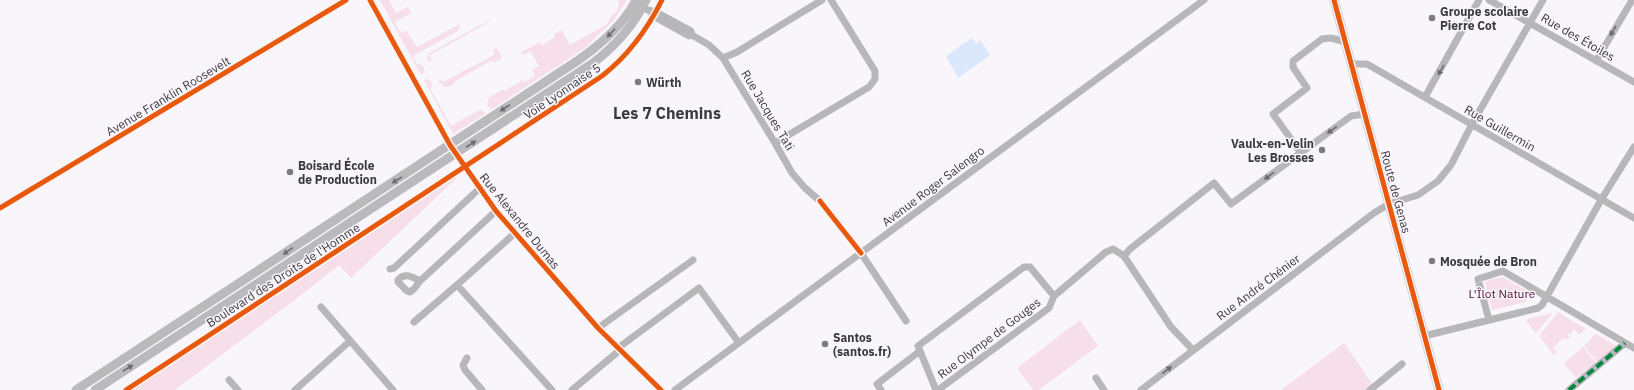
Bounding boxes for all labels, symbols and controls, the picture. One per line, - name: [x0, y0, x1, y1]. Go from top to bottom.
- place label: Groupe scolaire Pierre Cot: [1440, 4, 1529, 33]
- street label: Rue des Étoiles: [1538, 10, 1618, 64]
- marker: Groupe scolaire Pierre Cot: [1427, 13, 1437, 23]
- one-way arrow: [1610, 25, 1617, 37]
- one-way arrow: [606, 28, 615, 38]
- street label: Avenue Franklin Roosevelt: [103, 53, 233, 139]
- street label: Voie Lyonnaise 5: [521, 60, 603, 122]
- one-way arrow: [1437, 65, 1445, 75]
- street label: Rue Jacques Tati: [738, 67, 798, 153]
- place label: Würth: [646, 75, 681, 90]
- marker: Würth: [633, 77, 643, 87]
- street label: Rue Guillermin: [1462, 102, 1538, 154]
- district label: Les 7 Chemins: [613, 103, 721, 123]
- one-way arrow: [500, 104, 510, 112]
- one-way arrow: [1326, 126, 1337, 135]
- place label: Vaulx-en-Velin Les Brosses: [1231, 136, 1314, 165]
- one-way arrow: [465, 140, 476, 147]
- street label: Avenue Roger Salengro: [879, 142, 988, 230]
- marker: Vaulx-en-Velin Les Brosses: [1317, 145, 1327, 155]
- street label: Route de Genas: [1378, 149, 1414, 235]
- place label: Boisard École de Production: [298, 157, 377, 187]
- marker: Boisard École de Production: [285, 167, 295, 177]
- street label: Rue Alexandre Dumas: [477, 170, 563, 272]
- one-way arrow: [1264, 172, 1275, 180]
- one-way arrow: [391, 176, 403, 183]
- street label: Boulevard des Droits de l'Homme: [203, 219, 363, 330]
- one-way arrow: [283, 247, 293, 255]
- street label: Rue André Chénier: [1213, 250, 1303, 323]
- place label: Mosquée de Bron: [1440, 254, 1537, 269]
- marker: Mosquée de Bron: [1427, 256, 1437, 266]
- park label: L'Îlot Nature: [1469, 286, 1536, 301]
- street label: Rue Olympe de Gouges: [934, 294, 1044, 382]
- place label: Santos (santos.fr): [833, 330, 891, 359]
- marker: Santos (santos.fr): [820, 339, 830, 349]
- one-way arrow: [122, 365, 134, 372]
- one-way arrow: [1162, 366, 1173, 374]

